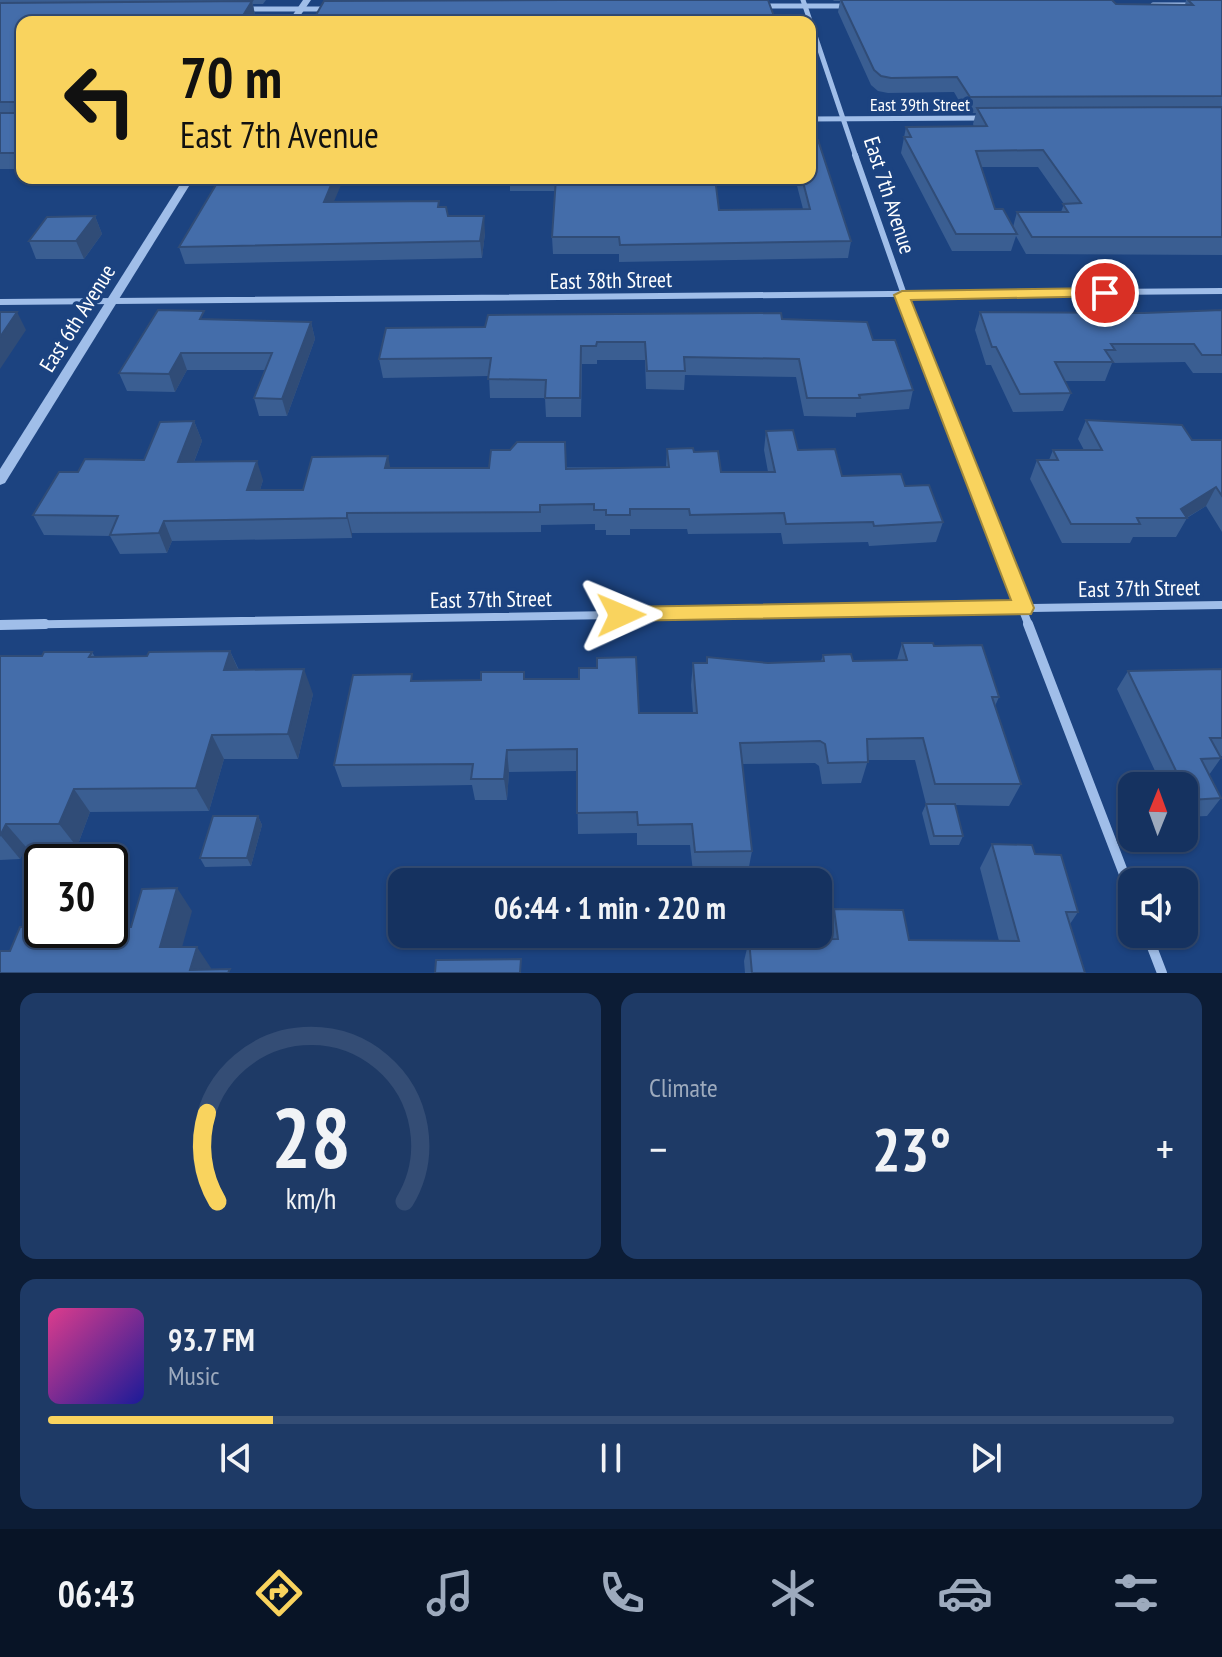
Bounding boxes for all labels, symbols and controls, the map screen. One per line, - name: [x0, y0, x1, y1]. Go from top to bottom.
- text: 70 m: [180, 41, 282, 113]
- icon: left: [48, 48, 152, 152]
- street label: East 39th Street: [870, 93, 970, 116]
- text: East 7th Avenue: [180, 111, 379, 158]
- street label: East 7th Avenue: [858, 133, 922, 257]
- street label: East 6th Avenue: [33, 259, 121, 377]
- pin: [1071, 259, 1139, 327]
- street label: East 38th Street: [550, 265, 672, 295]
- icon: arrive: [1083, 271, 1127, 315]
- position arrow: [579, 573, 663, 657]
- street label: East 37th Street: [1078, 573, 1200, 603]
- street label: East 37th Street: [430, 584, 552, 614]
- north arrow: [1118, 772, 1198, 852]
- map controls: [1118, 772, 1198, 948]
- speed limit sign: 30: [24, 844, 128, 948]
- button: sound: [1118, 868, 1198, 948]
- text: 06:44 · 1 min · 220 m: [494, 888, 726, 927]
- text: Climate: [649, 1071, 718, 1104]
- text: 28: [271, 1083, 350, 1191]
- text: 23°: [872, 1110, 951, 1188]
- text: −: [649, 1120, 667, 1177]
- text: +: [1156, 1120, 1174, 1177]
- text: km/h: [285, 1180, 336, 1217]
- text: 93.7 FM: [168, 1320, 255, 1359]
- text: Music: [168, 1359, 220, 1392]
- icon: previous: [214, 1436, 258, 1480]
- icon: pause: [589, 1436, 633, 1480]
- icon: next: [964, 1436, 1008, 1480]
- icon: directions: [251, 1565, 307, 1621]
- icon: music: [422, 1565, 478, 1621]
- icon: phone: [594, 1565, 650, 1621]
- icon: climate: [765, 1565, 821, 1621]
- icon: car: [937, 1565, 993, 1621]
- icon: filters: [1108, 1565, 1164, 1621]
- text: 06:43: [58, 1570, 136, 1617]

